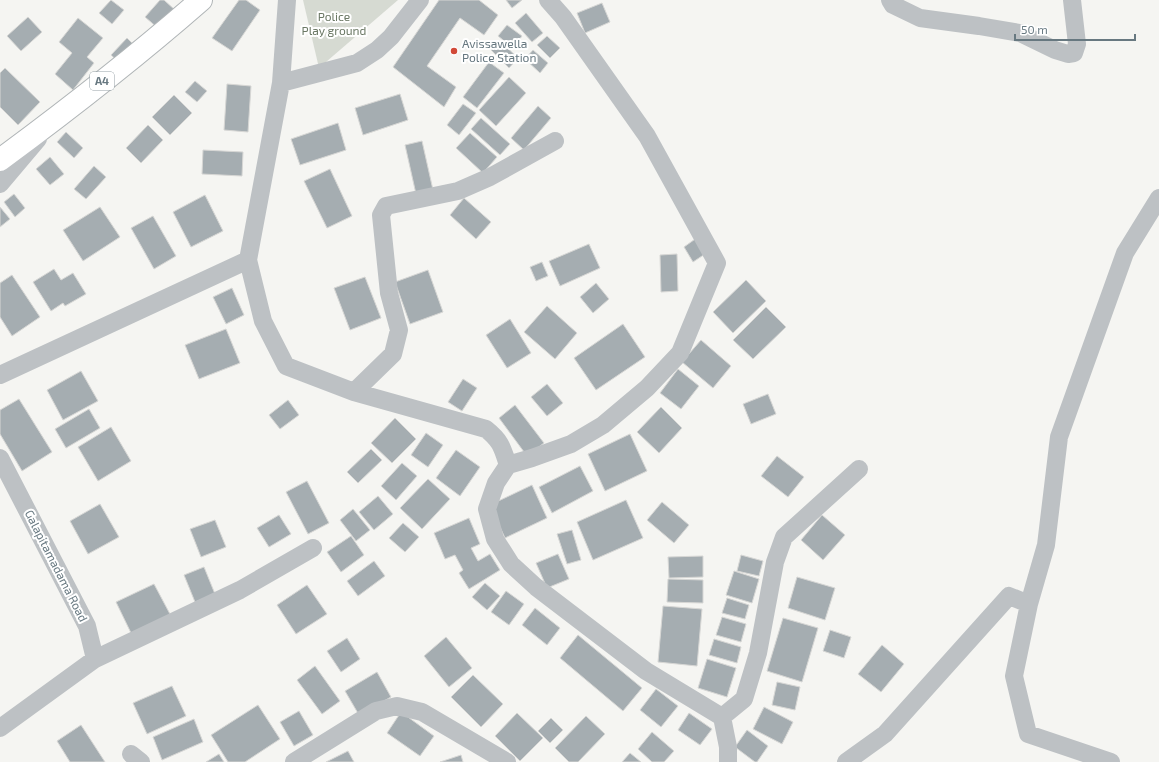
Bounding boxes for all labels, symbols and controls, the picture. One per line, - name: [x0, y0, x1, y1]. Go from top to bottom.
- park label: Police Play ground: [302, 9, 366, 37]
- scale bar: [1015, 16, 1135, 42]
- text: 50 m: [1021, 22, 1048, 36]
- place label: Avissawella Police Station: [462, 36, 536, 64]
- marker: Avissawella Police Station: [449, 46, 459, 56]
- road number: A4: [90, 72, 114, 90]
- street label: Galapitamadama Road: [23, 507, 91, 624]

